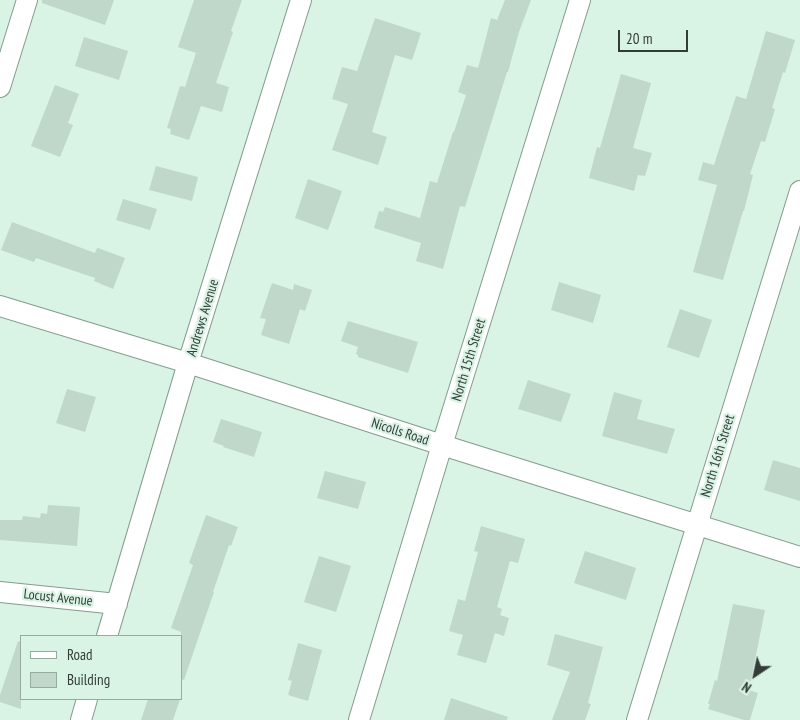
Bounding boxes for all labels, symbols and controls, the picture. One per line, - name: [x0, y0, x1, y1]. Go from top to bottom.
- scale bar: [620, 20, 690, 52]
- text: 20 m: [626, 29, 652, 48]
- street label: Andrews Avenue: [183, 277, 223, 359]
- street label: North 15th Street: [448, 317, 490, 403]
- street label: North 16th Street: [697, 413, 739, 499]
- street label: Nicolls Road: [369, 415, 431, 449]
- street label: Locust Avenue: [23, 586, 93, 610]
- legend: [20, 635, 182, 700]
- text: Road: [67, 645, 93, 664]
- north arrow: [730, 650, 780, 700]
- text: Building: [67, 670, 110, 689]
- text: N: [738, 678, 755, 697]

